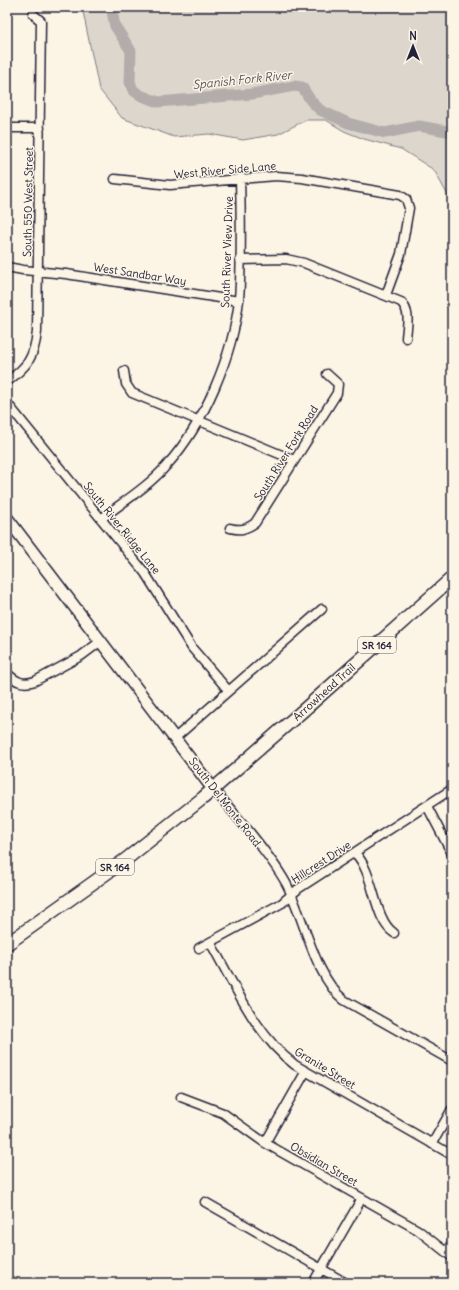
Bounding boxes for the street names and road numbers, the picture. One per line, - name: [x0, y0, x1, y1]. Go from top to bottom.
- street label: South 550 West Street: [20, 147, 36, 257]
- street label: West River Side Lane: [173, 159, 277, 181]
- street label: South River View Drive: [218, 196, 236, 308]
- street label: West Sandbar Way: [93, 260, 187, 288]
- street label: South River Fork Road: [251, 402, 321, 503]
- street label: South River Ridge Lane: [81, 479, 163, 577]
- road number: SR 164: [358, 637, 396, 653]
- street label: Arrowhead Trail: [290, 660, 358, 724]
- street label: South Del Monte Road: [186, 755, 265, 850]
- street label: Hillcrest Drive: [289, 837, 354, 886]
- road number: SR 164: [96, 859, 134, 875]
- street label: Granite Street: [292, 1044, 358, 1092]
- street label: Obsidian Street: [288, 1139, 360, 1189]

